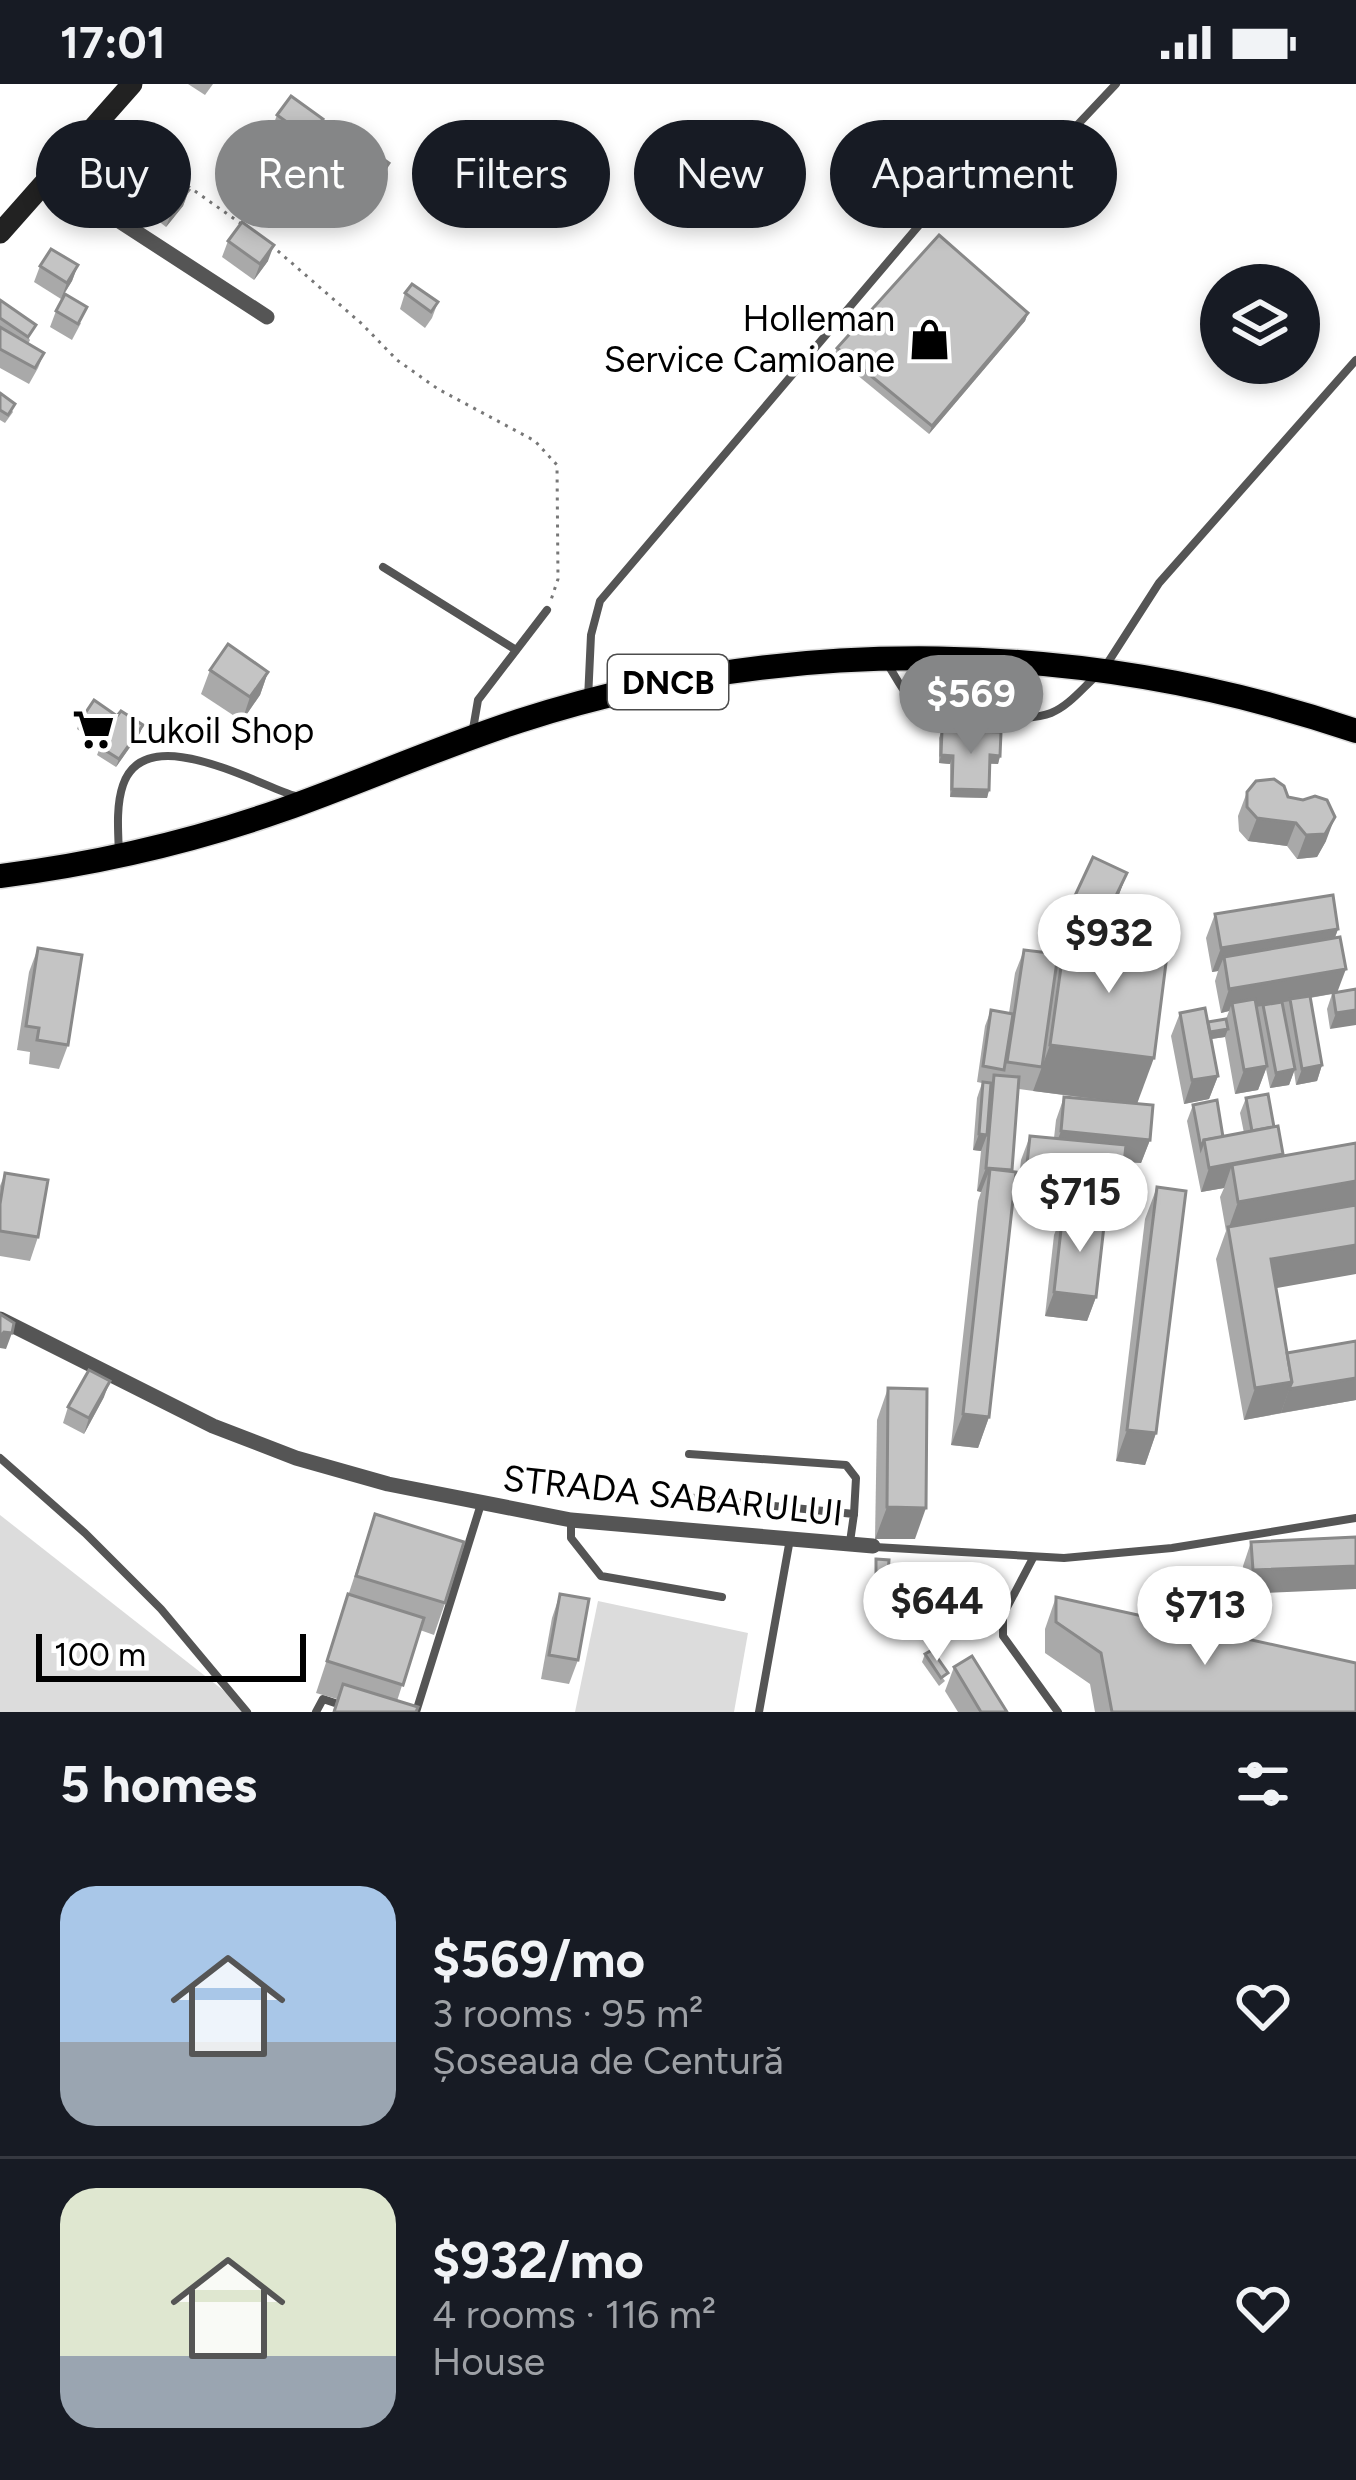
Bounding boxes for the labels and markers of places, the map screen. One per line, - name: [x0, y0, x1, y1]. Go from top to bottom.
- place label: Holleman Service Camioane: [604, 297, 895, 381]
- shop icon: Holleman Service Camioane: [906, 316, 952, 362]
- pin: $569: [900, 655, 1042, 757]
- supermarket icon: Lukoil Shop: [71, 707, 117, 753]
- place label: Lukoil Shop: [128, 709, 314, 752]
- pin: $932: [1038, 894, 1180, 996]
- pin: $715: [1009, 1153, 1151, 1255]
- pin: $644: [866, 1562, 1008, 1664]
- pin: $713: [1134, 1566, 1276, 1668]

